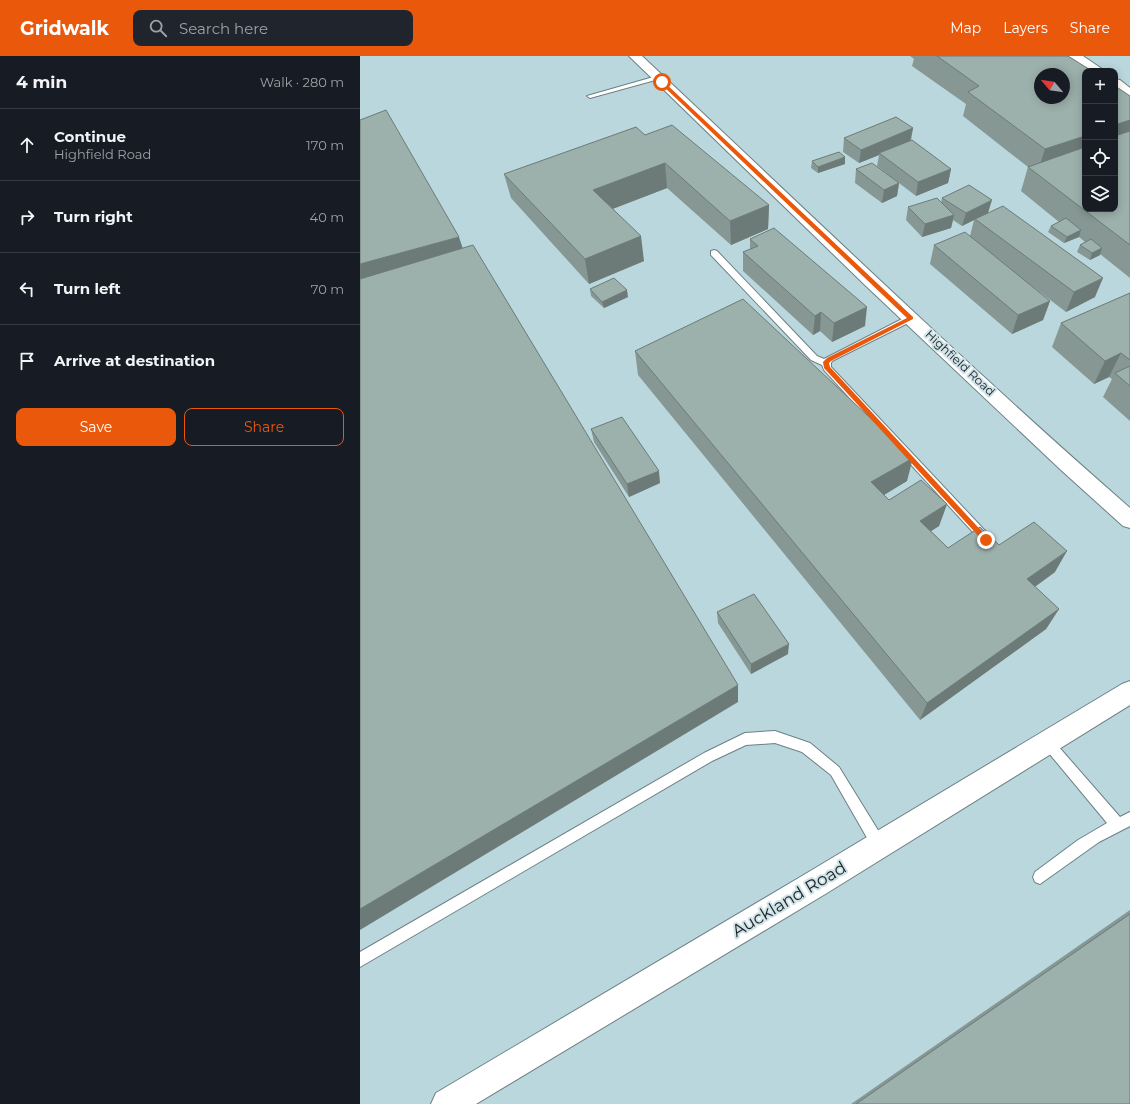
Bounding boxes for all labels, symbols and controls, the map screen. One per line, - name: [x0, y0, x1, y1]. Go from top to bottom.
- search box: [133, 10, 413, 46]
- text: Gridwalk: [20, 17, 109, 40]
- icon: search: [147, 17, 169, 39]
- text: Search here: [179, 19, 268, 38]
- text: Map: [950, 19, 981, 37]
- text: Layers: [1003, 19, 1048, 37]
- text: Share: [1070, 19, 1110, 37]
- north arrow: [1034, 68, 1070, 104]
- map controls: [1082, 68, 1118, 212]
- button: +: [1082, 68, 1118, 104]
- text: 4 min: [16, 72, 67, 92]
- route start: [653, 73, 671, 91]
- text: Walk · 280 m: [260, 74, 344, 90]
- button: −: [1082, 104, 1118, 140]
- text: Continue: [54, 127, 126, 146]
- icon: ahead: [16, 134, 38, 156]
- text: 170 m: [306, 137, 344, 153]
- button: locate: [1082, 140, 1118, 176]
- text: Highfield Road: [54, 146, 151, 162]
- button: layers: [1082, 176, 1118, 212]
- icon: right: [16, 206, 38, 228]
- text: Turn right: [54, 207, 133, 226]
- text: 40 m: [310, 209, 344, 225]
- icon: left: [16, 278, 38, 300]
- text: Turn left: [54, 279, 121, 298]
- text: 70 m: [311, 281, 344, 297]
- street label: Highfield Road: [922, 327, 998, 399]
- icon: arrive: [16, 350, 38, 372]
- text: Arrive at destination: [54, 351, 215, 370]
- button: Save: [16, 408, 176, 446]
- button: Share: [184, 408, 344, 446]
- route end: [977, 531, 995, 549]
- street label: Auckland Road: [728, 857, 850, 941]

